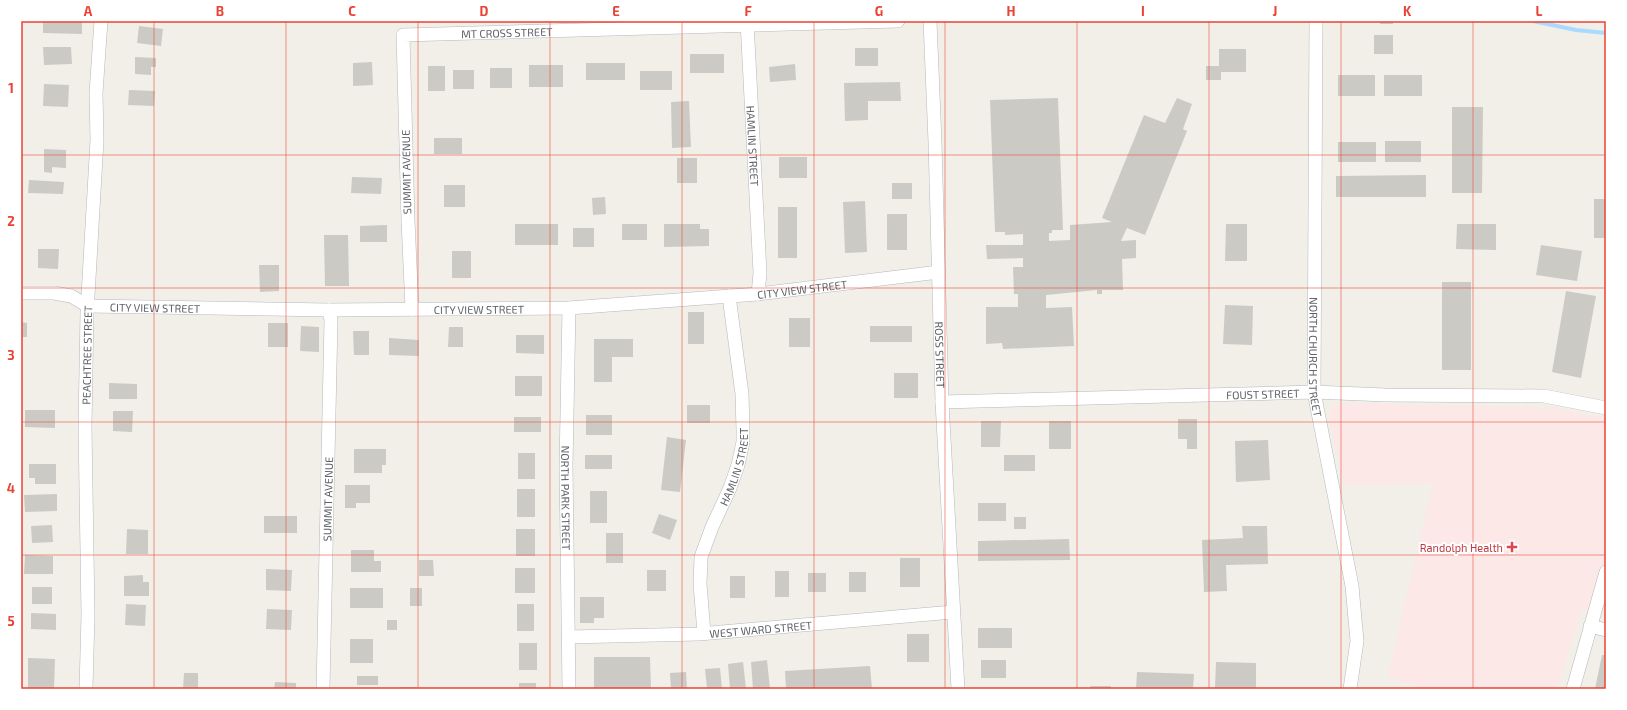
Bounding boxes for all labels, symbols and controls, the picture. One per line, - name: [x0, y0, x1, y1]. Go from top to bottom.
- text: A: [84, 3, 93, 19]
- text: B: [216, 3, 224, 19]
- text: C: [348, 3, 356, 19]
- text: D: [480, 3, 489, 19]
- text: E: [612, 3, 620, 19]
- text: F: [744, 3, 752, 19]
- text: G: [875, 3, 883, 19]
- text: H: [1007, 3, 1016, 19]
- text: I: [1141, 3, 1145, 19]
- text: J: [1273, 3, 1277, 19]
- text: K: [1403, 3, 1412, 19]
- text: L: [1536, 3, 1543, 19]
- street label: MT CROSS STREET: [461, 24, 553, 40]
- text: 1: [8, 80, 14, 96]
- street label: HAMLIN STREET: [745, 105, 762, 187]
- street label: SUMMIT AVENUE: [399, 130, 413, 214]
- text: 2: [7, 213, 15, 229]
- street label: CITY VIEW STREET: [756, 277, 848, 301]
- street label: NORTH CHURCH STREET: [1307, 297, 1325, 418]
- street label: CITY VIEW STREET: [110, 300, 201, 314]
- street label: CITY VIEW STREET: [434, 302, 525, 316]
- street label: PEACHTREE STREET: [79, 304, 94, 405]
- street label: ROSS STREET: [933, 321, 948, 389]
- text: 3: [7, 347, 15, 363]
- street label: FOUST STREET: [1226, 386, 1300, 401]
- street label: HAMLIN STREET: [716, 427, 750, 507]
- street label: NORTH PARK STREET: [559, 445, 574, 551]
- street label: SUMMIT AVENUE: [320, 457, 335, 542]
- text: 4: [7, 480, 15, 496]
- place label: Randolph Health: [1420, 541, 1503, 554]
- marker: Randolph Health: [1506, 541, 1518, 553]
- text: 5: [7, 613, 15, 629]
- street label: WEST WARD STREET: [709, 618, 813, 640]

